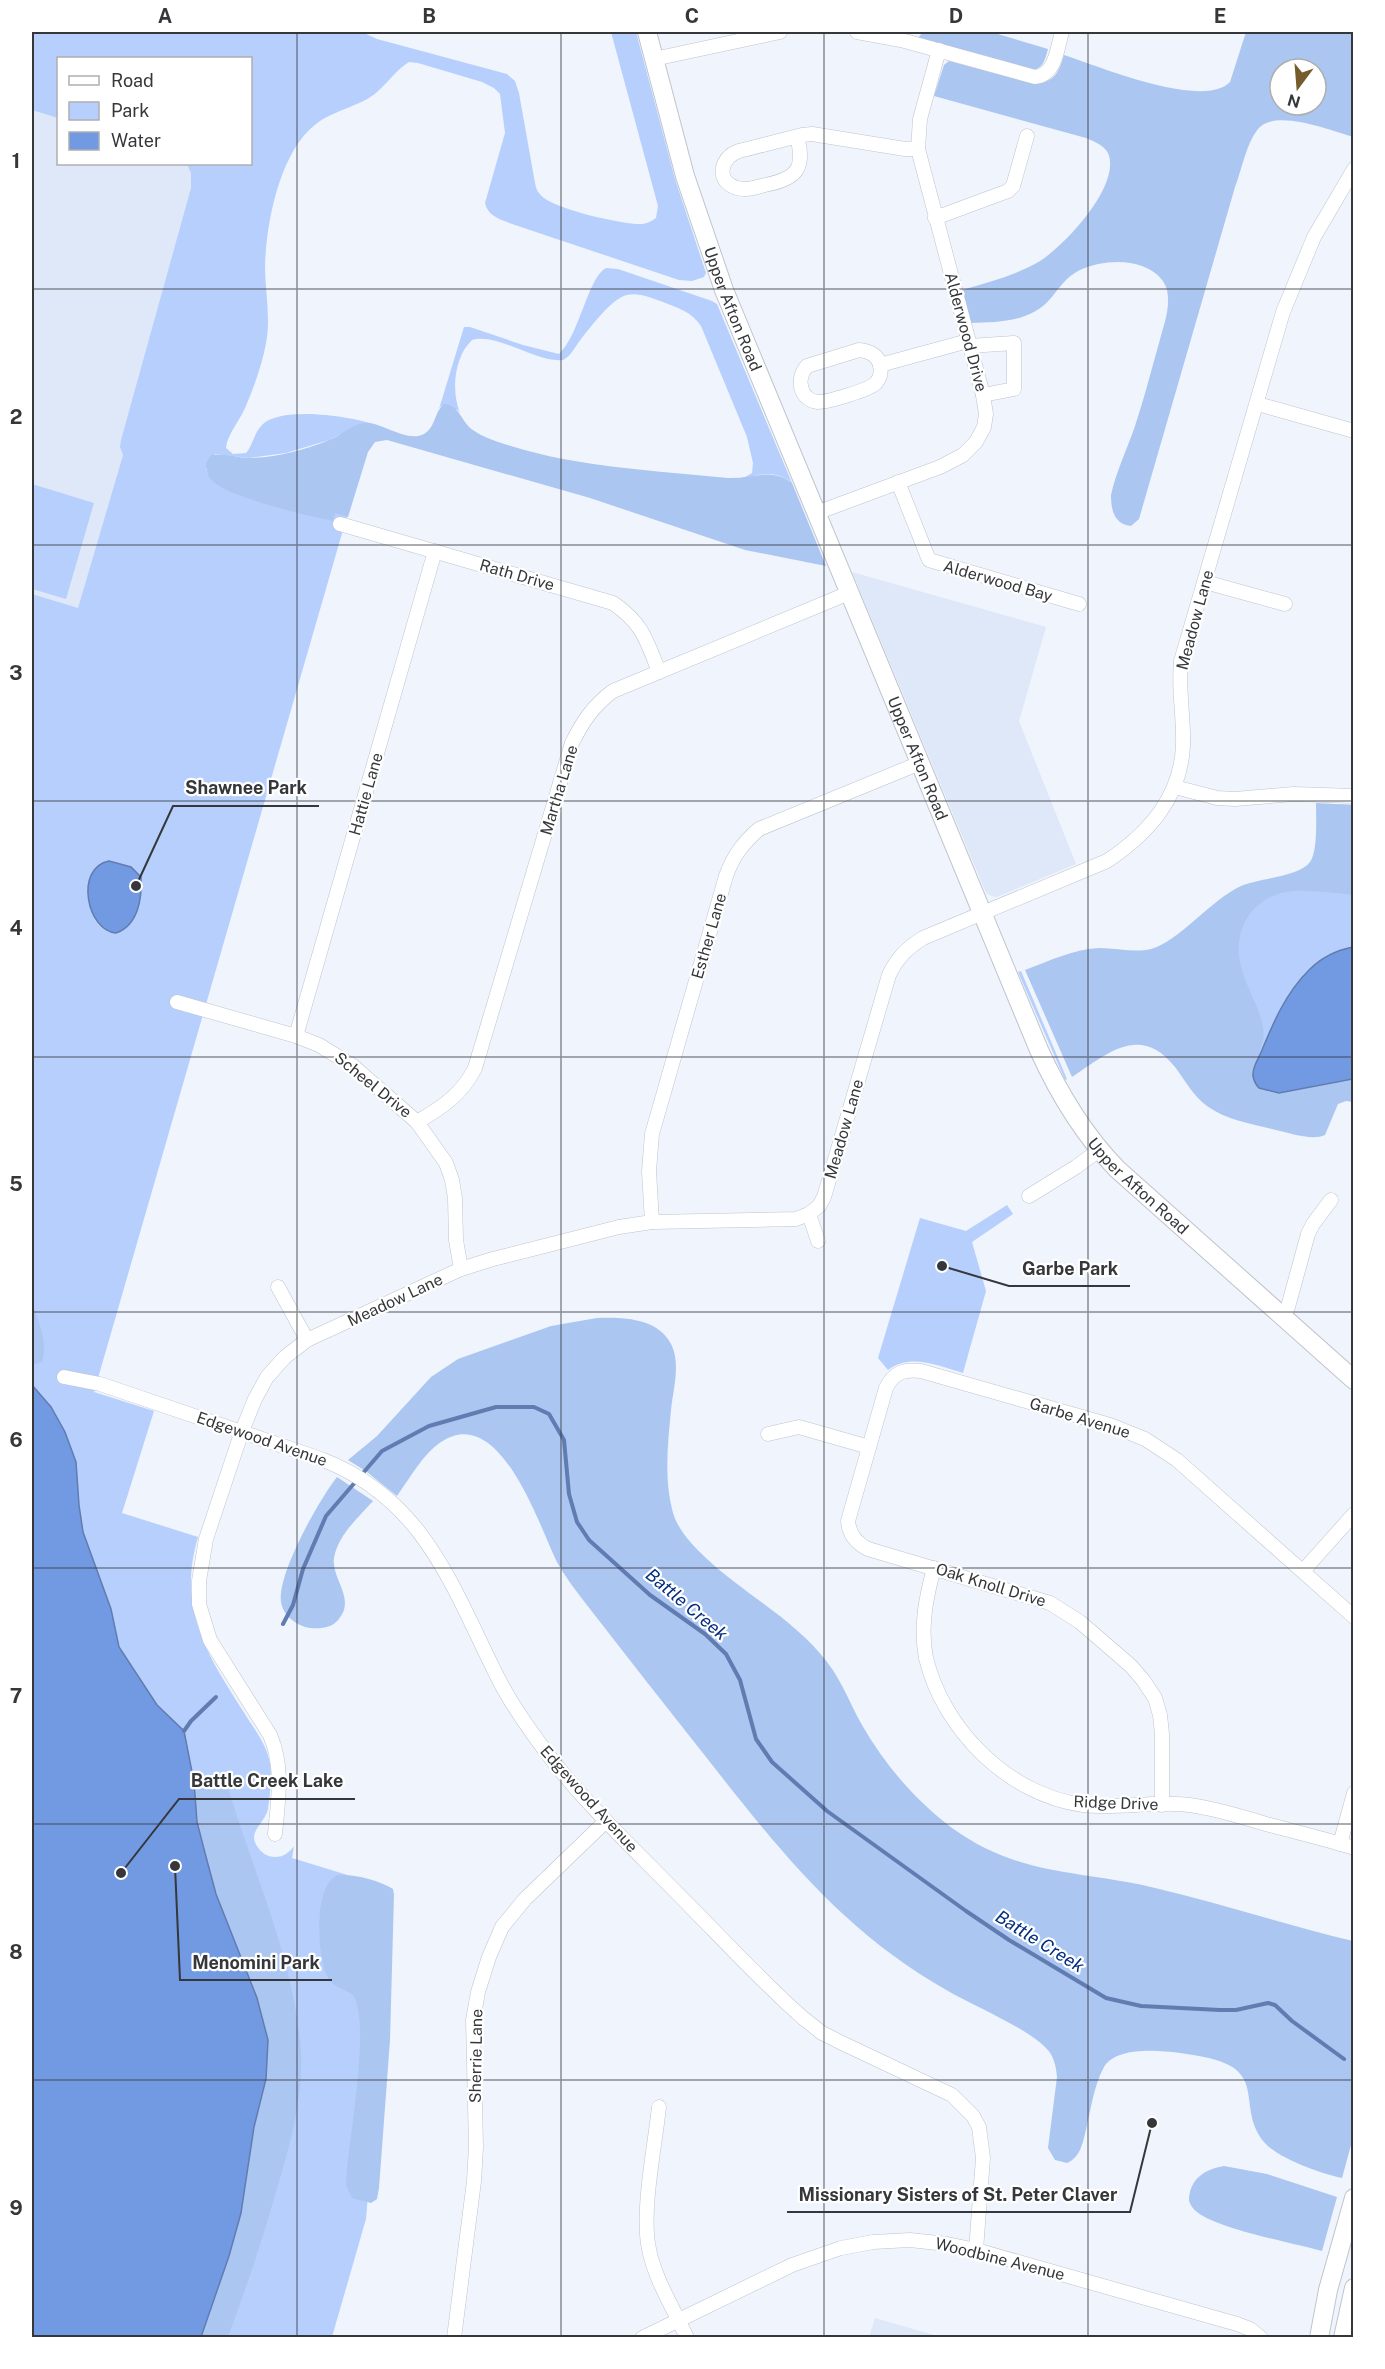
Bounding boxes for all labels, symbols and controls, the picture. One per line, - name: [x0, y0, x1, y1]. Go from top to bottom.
- text: A: [158, 4, 172, 28]
- text: B: [422, 4, 436, 28]
- text: C: [685, 4, 699, 28]
- text: D: [949, 4, 963, 28]
- text: E: [1214, 4, 1226, 28]
- legend: [57, 57, 252, 165]
- north arrow: [1268, 57, 1328, 117]
- text: Road: [111, 70, 154, 91]
- text: N: [1285, 90, 1303, 112]
- text: Park: [111, 100, 149, 121]
- text: Water: [111, 130, 161, 151]
- text: 1: [12, 149, 20, 173]
- street label: Upper Afton Road: [700, 244, 766, 374]
- street label: Alderwood Drive: [941, 270, 991, 394]
- text: 2: [10, 405, 22, 429]
- street label: Rath Drive: [477, 555, 557, 595]
- street label: Alderwood Bay: [941, 556, 1055, 606]
- street label: Meadow Lane: [1173, 568, 1217, 672]
- text: 3: [9, 661, 23, 685]
- street label: Upper Afton Road: [884, 693, 952, 823]
- street label: Martha Lane: [536, 743, 582, 837]
- street label: Hattie Lane: [345, 750, 387, 838]
- callout: Shawnee Park: [173, 770, 319, 806]
- text: Shawnee Park: [185, 777, 308, 798]
- street label: Esther Lane: [688, 891, 730, 981]
- text: 4: [9, 916, 23, 940]
- street label: Scheel Drive: [331, 1048, 415, 1122]
- street label: Meadow Lane: [821, 1077, 867, 1181]
- street label: Upper Afton Road: [1084, 1134, 1193, 1238]
- text: 5: [9, 1172, 23, 1196]
- callout: Garbe Park: [1009, 1250, 1130, 1286]
- text: Garbe Park: [1022, 1258, 1119, 1279]
- street label: Meadow Lane: [344, 1270, 446, 1330]
- street label: Garbe Avenue: [1027, 1394, 1133, 1442]
- street label: Edgewood Avenue: [194, 1408, 330, 1470]
- text: 6: [9, 1428, 23, 1452]
- street label: Oak Knoll Drive: [934, 1559, 1048, 1611]
- water label: Battle Creek: [642, 1564, 732, 1644]
- text: 7: [10, 1684, 22, 1708]
- street label: Edgewood Avenue: [536, 1742, 642, 1856]
- callout: Battle Creek Lake: [179, 1763, 355, 1799]
- text: Battle Creek Lake: [191, 1770, 343, 1791]
- street label: Ridge Drive: [1073, 1792, 1159, 1814]
- water label: Battle Creek: [992, 1905, 1088, 1977]
- text: 8: [9, 1940, 23, 1964]
- callout: Menomini Park: [180, 1944, 332, 1980]
- text: Menomini Park: [192, 1952, 320, 1973]
- street label: Sherrie Lane: [466, 2009, 486, 2103]
- callout: Missionary Sisters of St. Peter Claver: [787, 2176, 1130, 2212]
- text: Missionary Sisters of St. Peter Claver: [799, 2184, 1118, 2205]
- text: 9: [9, 2196, 23, 2220]
- street label: Woodbine Avenue: [933, 2234, 1067, 2284]

